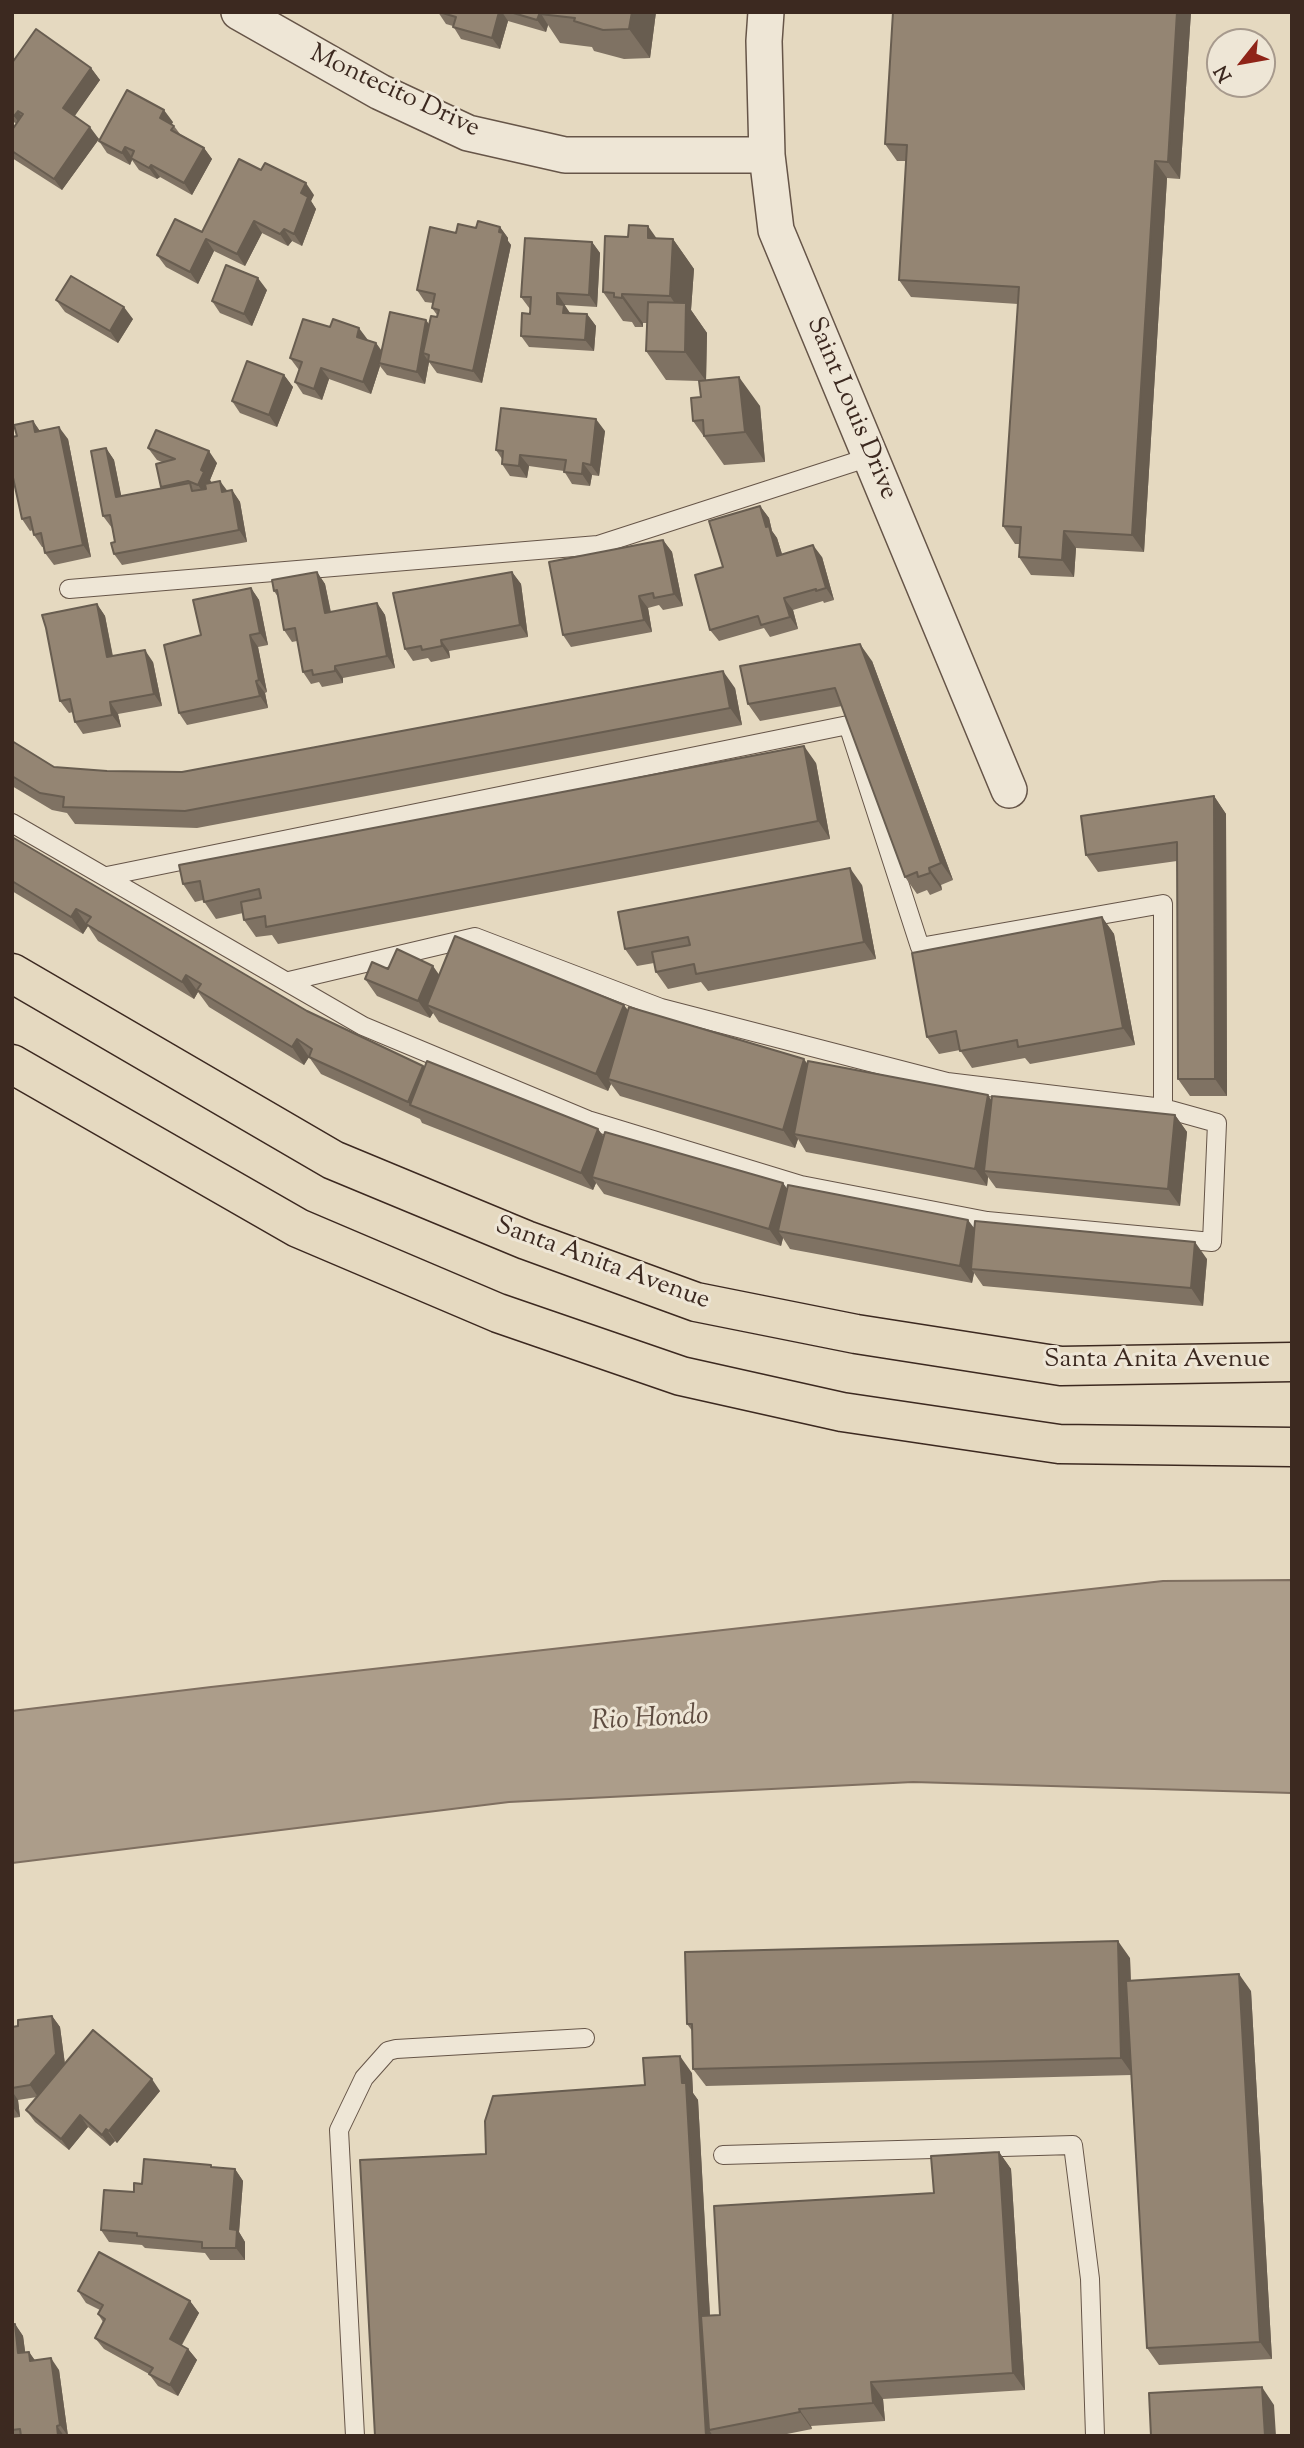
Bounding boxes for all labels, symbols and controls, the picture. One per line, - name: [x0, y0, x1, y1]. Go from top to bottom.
- north arrow: [1206, 28, 1276, 98]
- street label: Montecito Drive: [304, 40, 484, 146]
- text: N: [1209, 60, 1240, 87]
- street label: Saint Louis Drive: [798, 313, 902, 505]
- street label: Santa Anita Avenue: [490, 1212, 714, 1318]
- street label: Santa Anita Avenue: [1044, 1346, 1270, 1378]
- water label: Rio Hondo: [591, 1701, 709, 1741]

